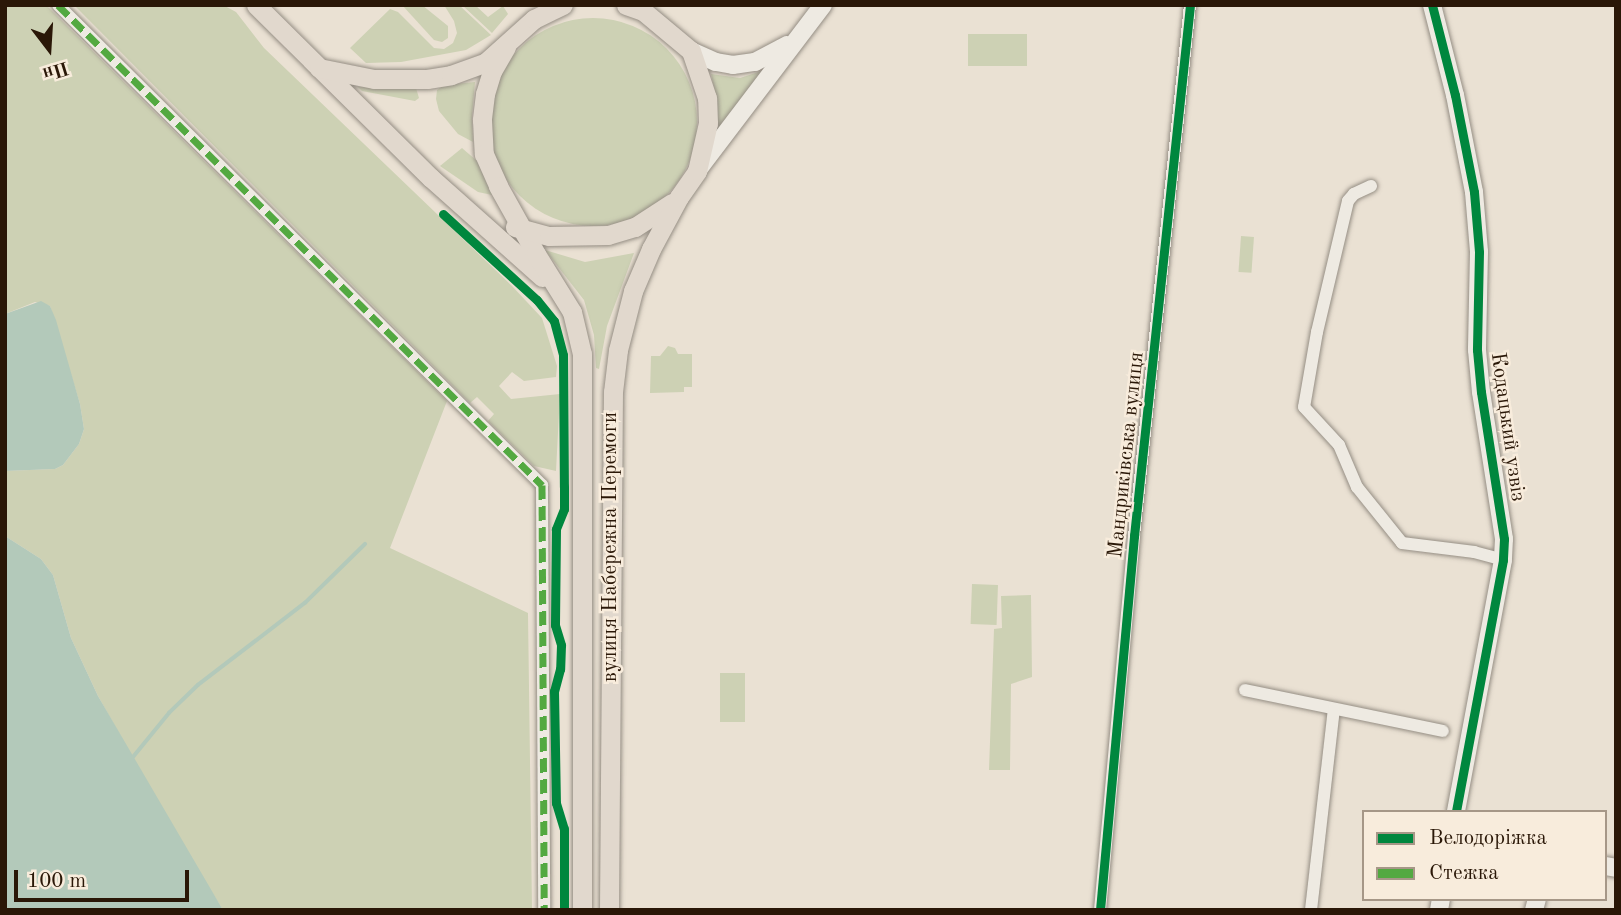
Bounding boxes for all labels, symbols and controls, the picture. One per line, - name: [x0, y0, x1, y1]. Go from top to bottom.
- north arrow: [14, 14, 84, 84]
- text: Пн: [40, 57, 71, 82]
- street label: Мандриківська вулиця: [1104, 351, 1150, 559]
- street label: Кодацький узвіз: [1484, 351, 1530, 503]
- street label: вулиця Набережна Перемоги: [598, 412, 624, 682]
- legend: [1362, 810, 1607, 901]
- text: Велодоріжка: [1429, 828, 1547, 849]
- scale bar: [18, 856, 192, 900]
- text: Стежка: [1429, 863, 1499, 884]
- text: 100 m: [27, 871, 86, 892]

